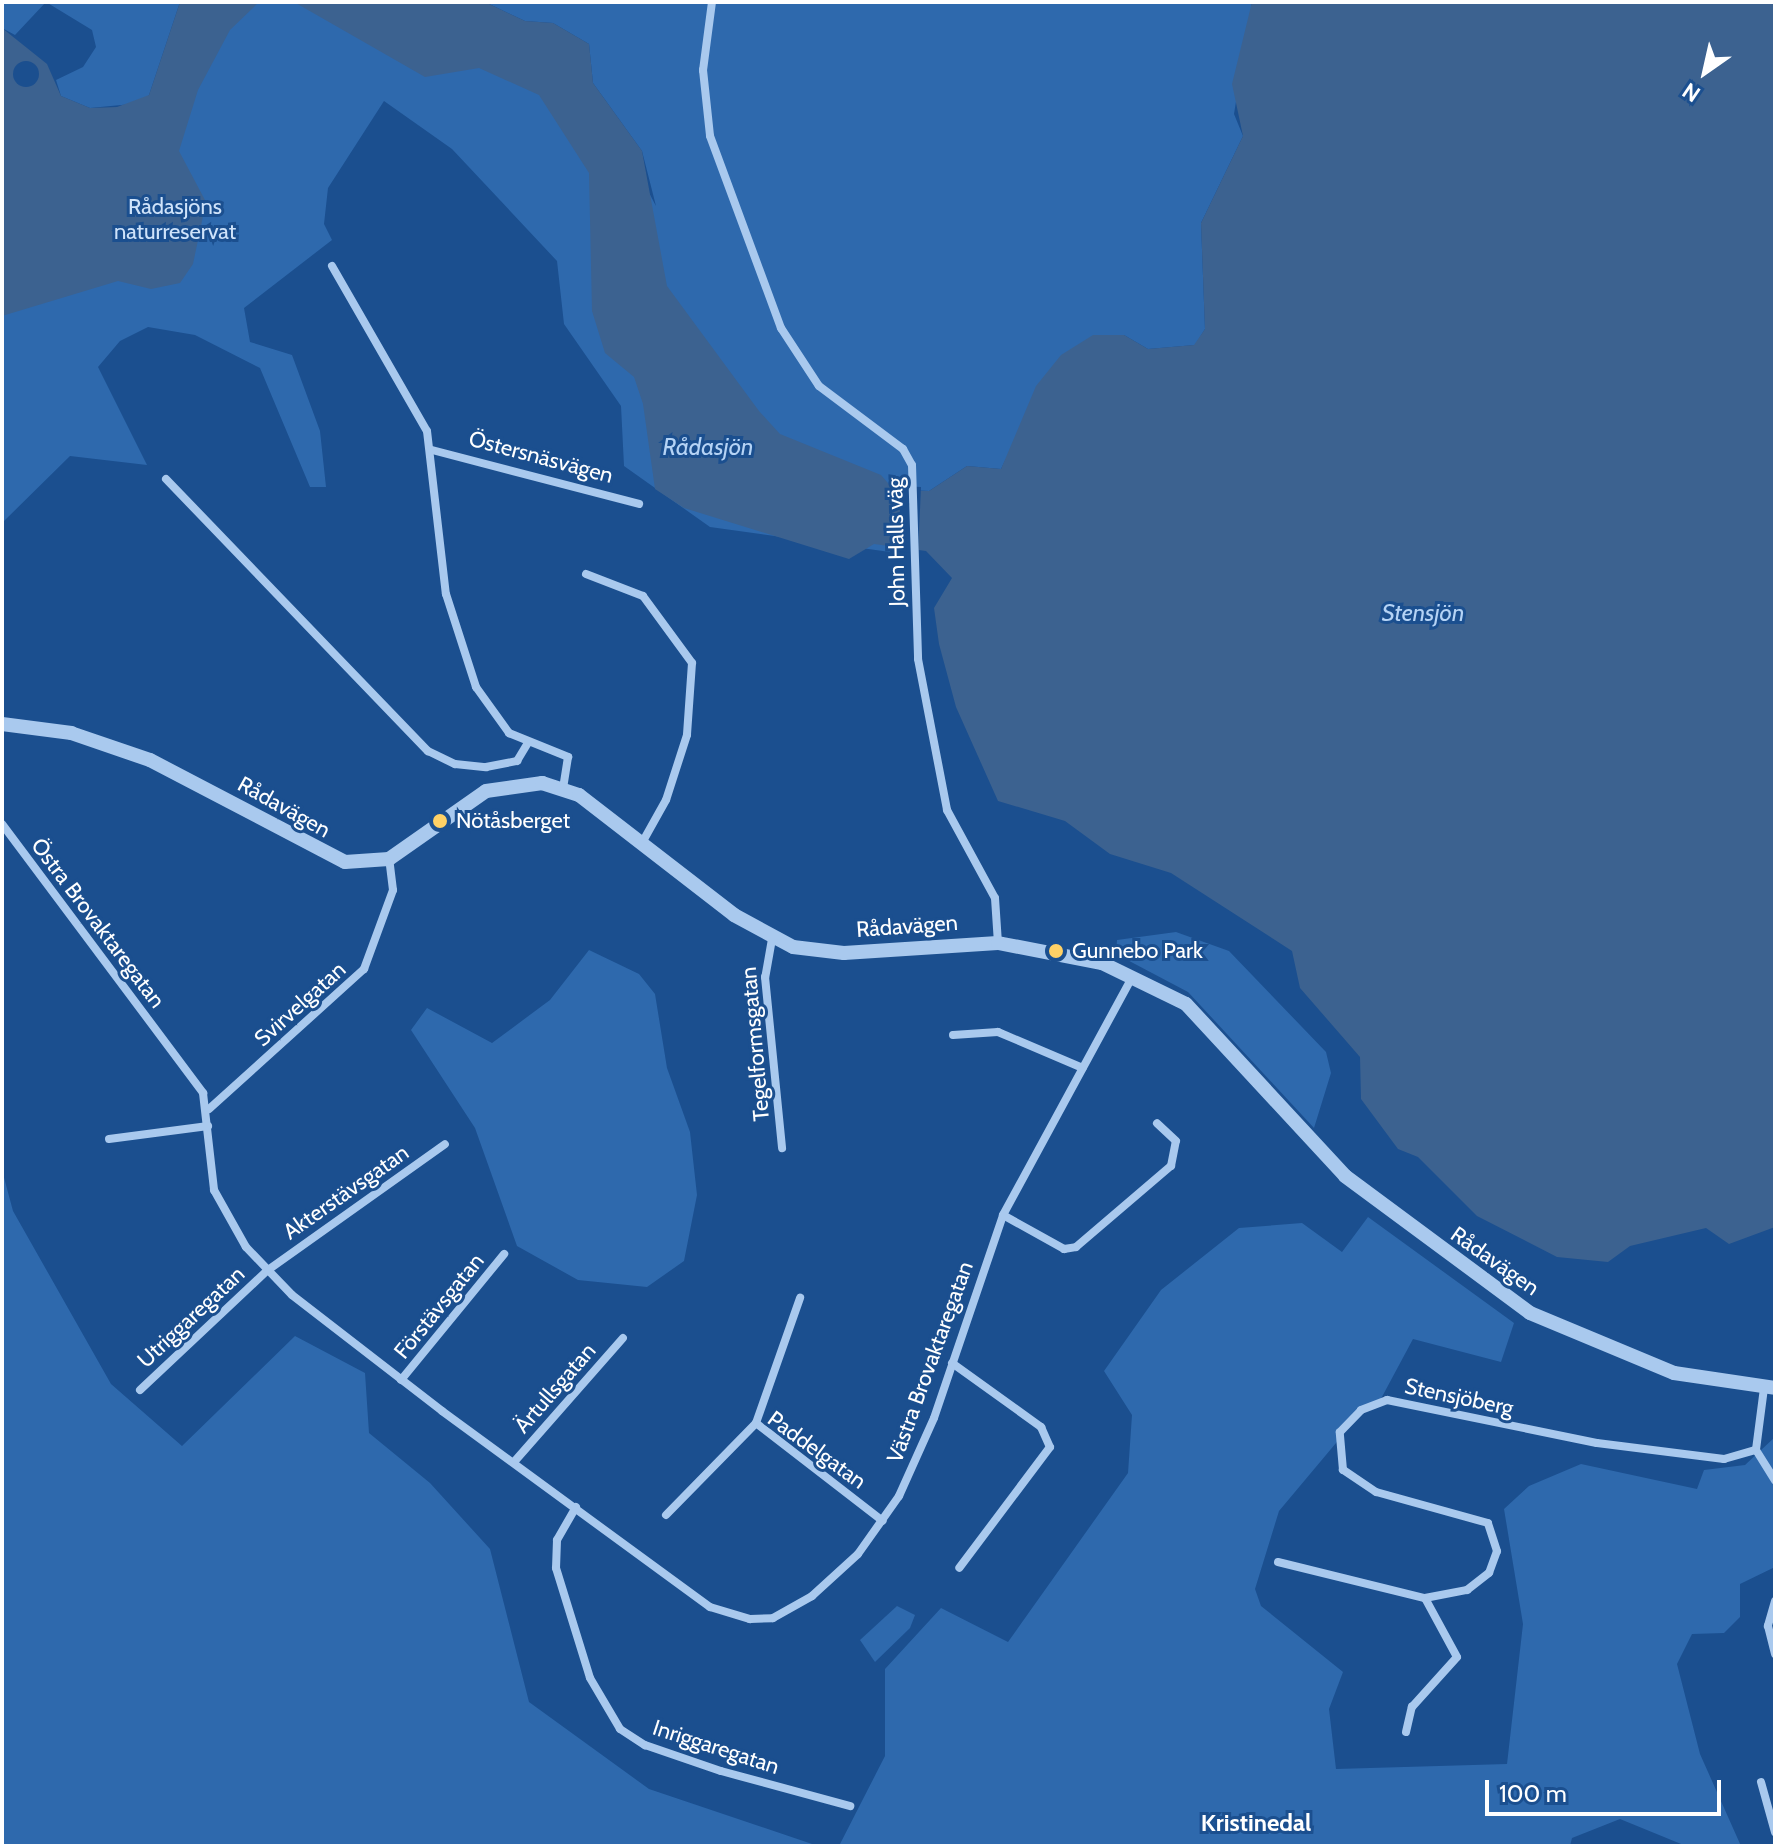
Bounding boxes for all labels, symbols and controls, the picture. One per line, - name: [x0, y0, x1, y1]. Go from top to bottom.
- north arrow: [1665, 32, 1745, 112]
- text: N: [1677, 77, 1705, 108]
- park label: Rådasjöns naturreservat: [114, 193, 236, 244]
- street label: Östersnäsvägen: [466, 425, 616, 489]
- water label: Rådasjön: [663, 433, 753, 461]
- street label: John Halls väg: [882, 477, 910, 607]
- water label: Stensjön: [1382, 599, 1464, 627]
- street label: Rådavägen: [233, 771, 335, 843]
- place label: Nötåsberget: [456, 808, 570, 834]
- marker: Nötåsberget: [431, 812, 449, 830]
- street label: Östra Brovaktaregatan: [26, 833, 170, 1013]
- street label: Rådavägen: [855, 909, 959, 943]
- place label: Gunnebo Park: [1072, 938, 1203, 964]
- marker: Gunnebo Park: [1047, 942, 1065, 960]
- street label: Svirvelgatan: [249, 956, 351, 1052]
- street label: Tegelformsgatan: [735, 966, 775, 1122]
- street label: Akterstävsgatan: [278, 1139, 414, 1245]
- street label: Rådavägen: [1446, 1221, 1544, 1301]
- street label: Förstävsgatan: [389, 1248, 489, 1364]
- street label: Västra Brovaktaregatan: [881, 1258, 979, 1466]
- street label: Utriggaregatan: [132, 1261, 250, 1373]
- street label: Ärtullsgatan: [509, 1338, 601, 1438]
- street label: Stensjöberg: [1402, 1373, 1516, 1421]
- street label: Paddelgatan: [763, 1405, 871, 1495]
- street label: Inriggaregatan: [649, 1714, 783, 1780]
- scale bar: [1489, 1764, 1725, 1814]
- text: 100 m: [1499, 1779, 1567, 1808]
- district label: Kristinedal: [1201, 1809, 1311, 1837]

